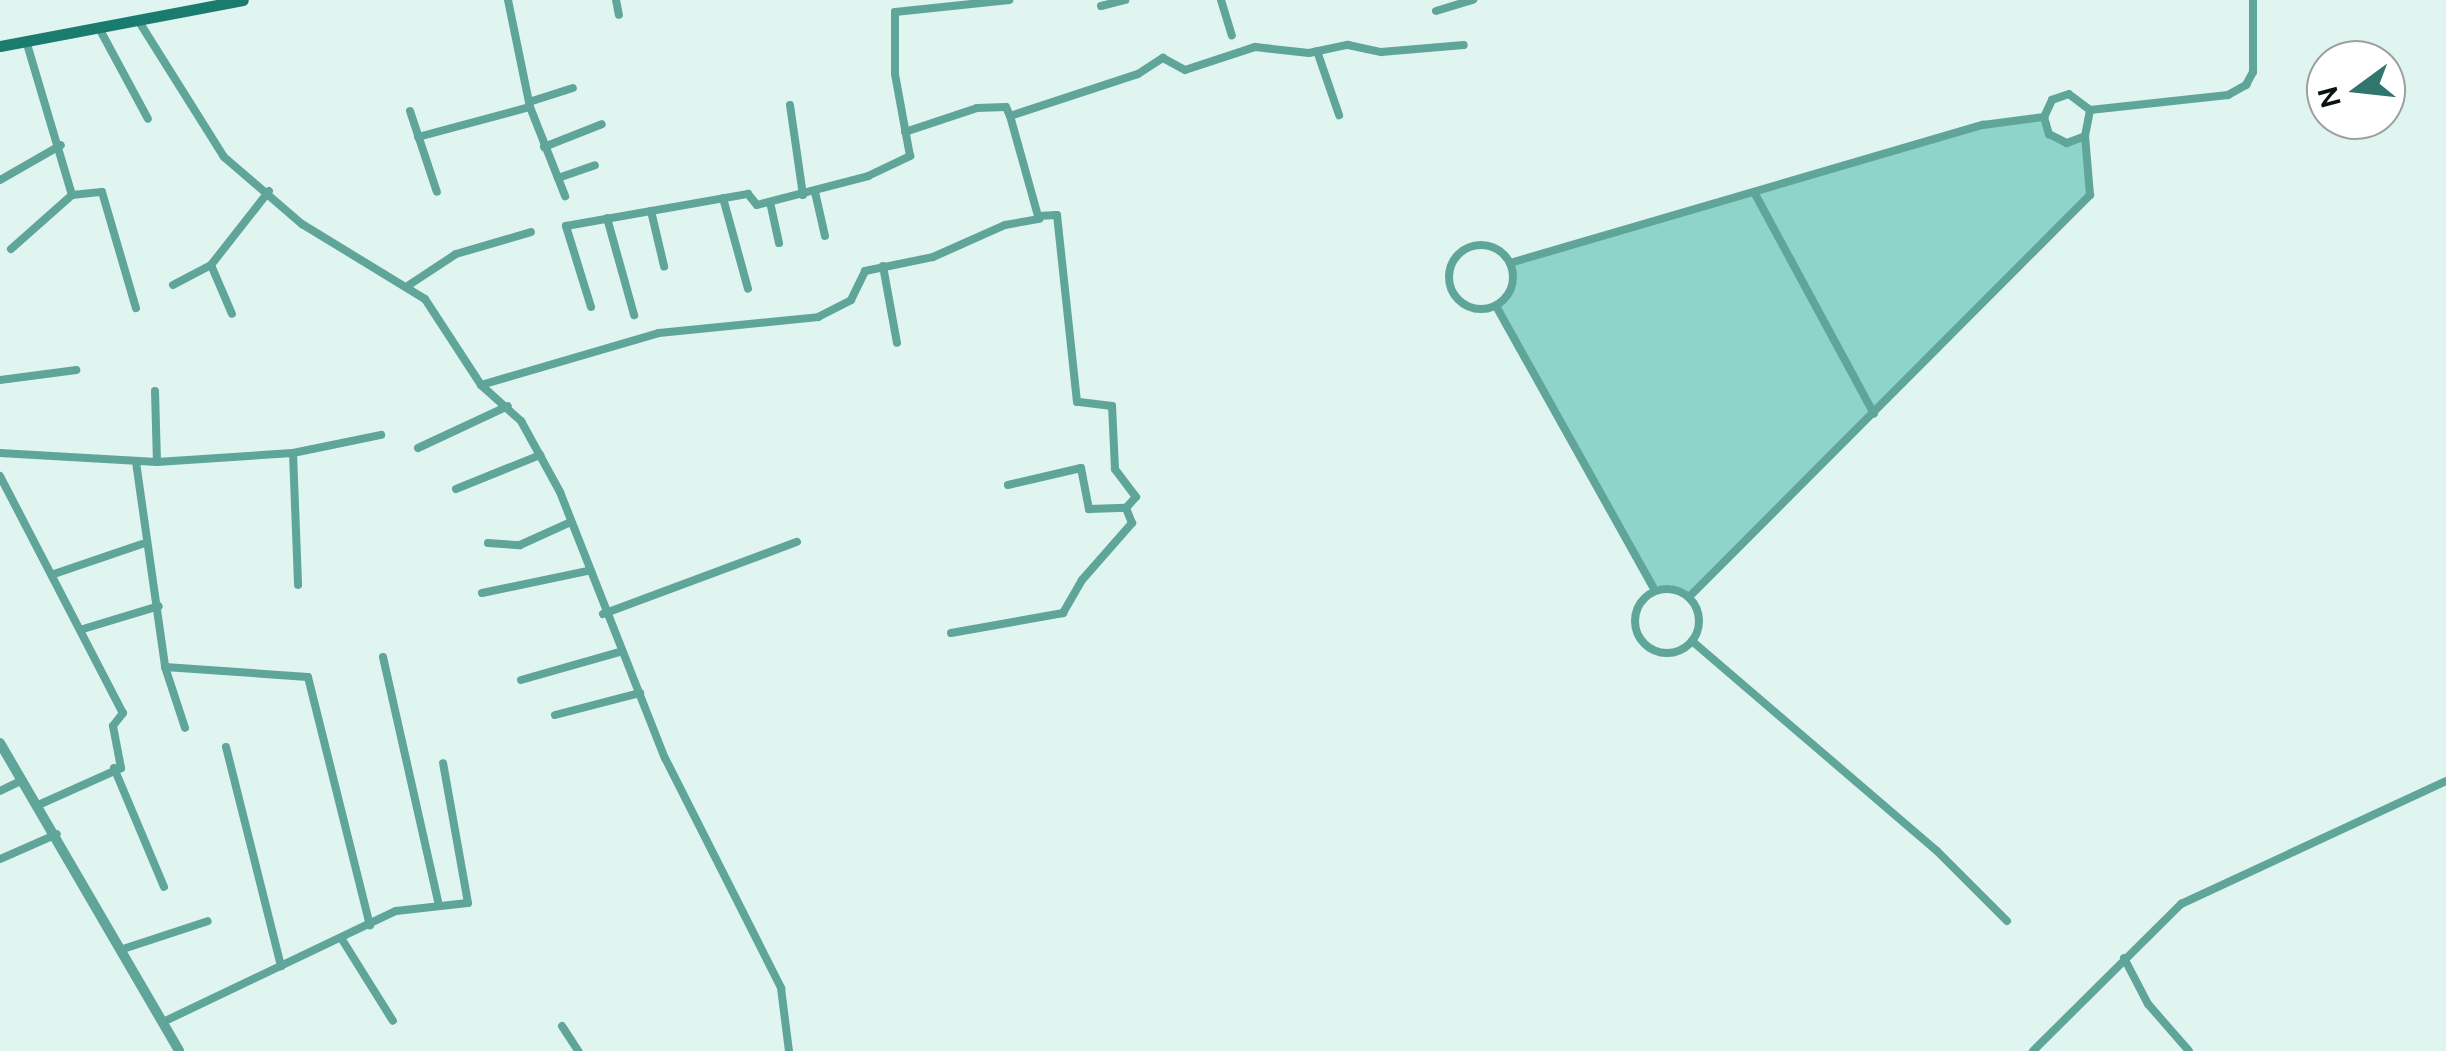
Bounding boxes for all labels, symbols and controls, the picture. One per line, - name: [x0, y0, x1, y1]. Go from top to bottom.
- north arrow: [2306, 40, 2406, 140]
- text: N: [2311, 83, 2346, 111]

